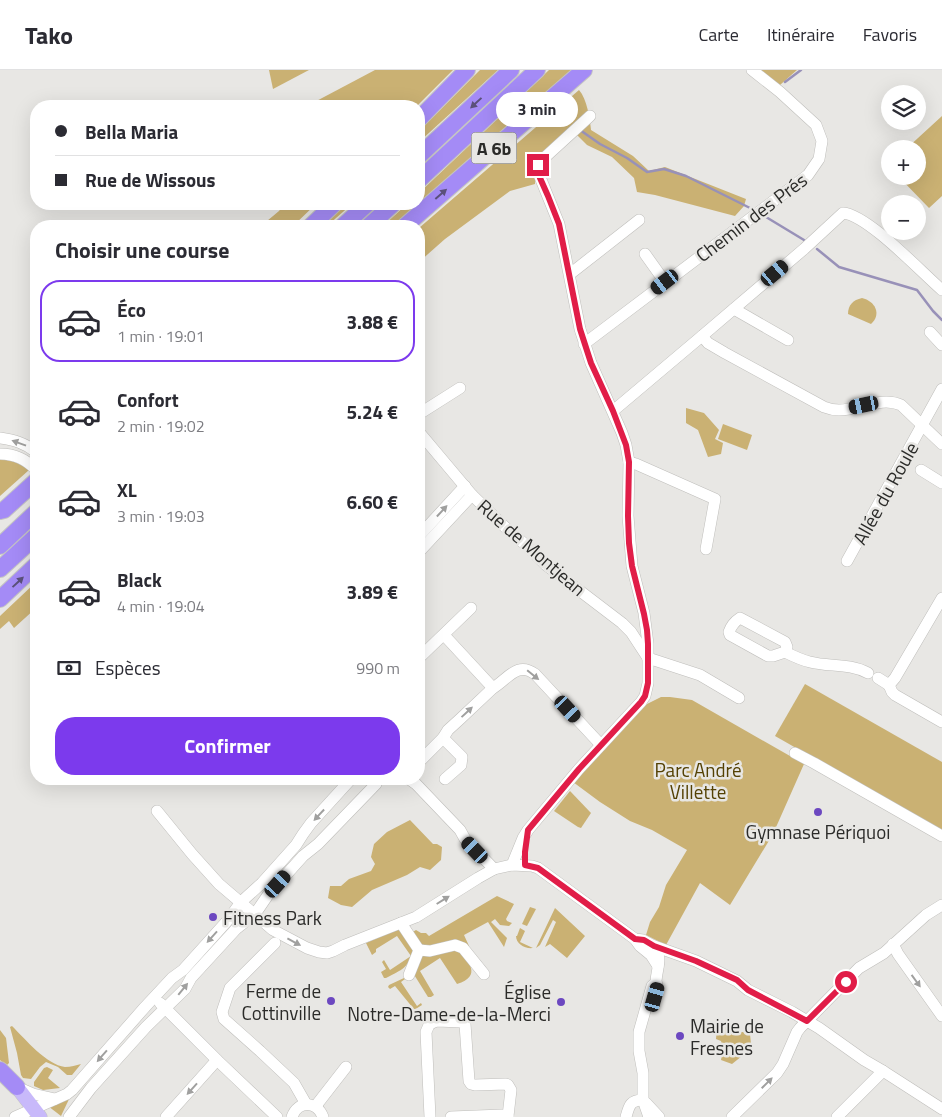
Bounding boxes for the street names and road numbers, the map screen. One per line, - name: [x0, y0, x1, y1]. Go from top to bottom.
- road number: A 6b: [472, 132, 516, 164]
- street label: Chemin des Prés: [689, 165, 813, 269]
- street label: Allée du Roule: [845, 436, 925, 550]
- street label: Rue de Montjean: [471, 492, 593, 602]

